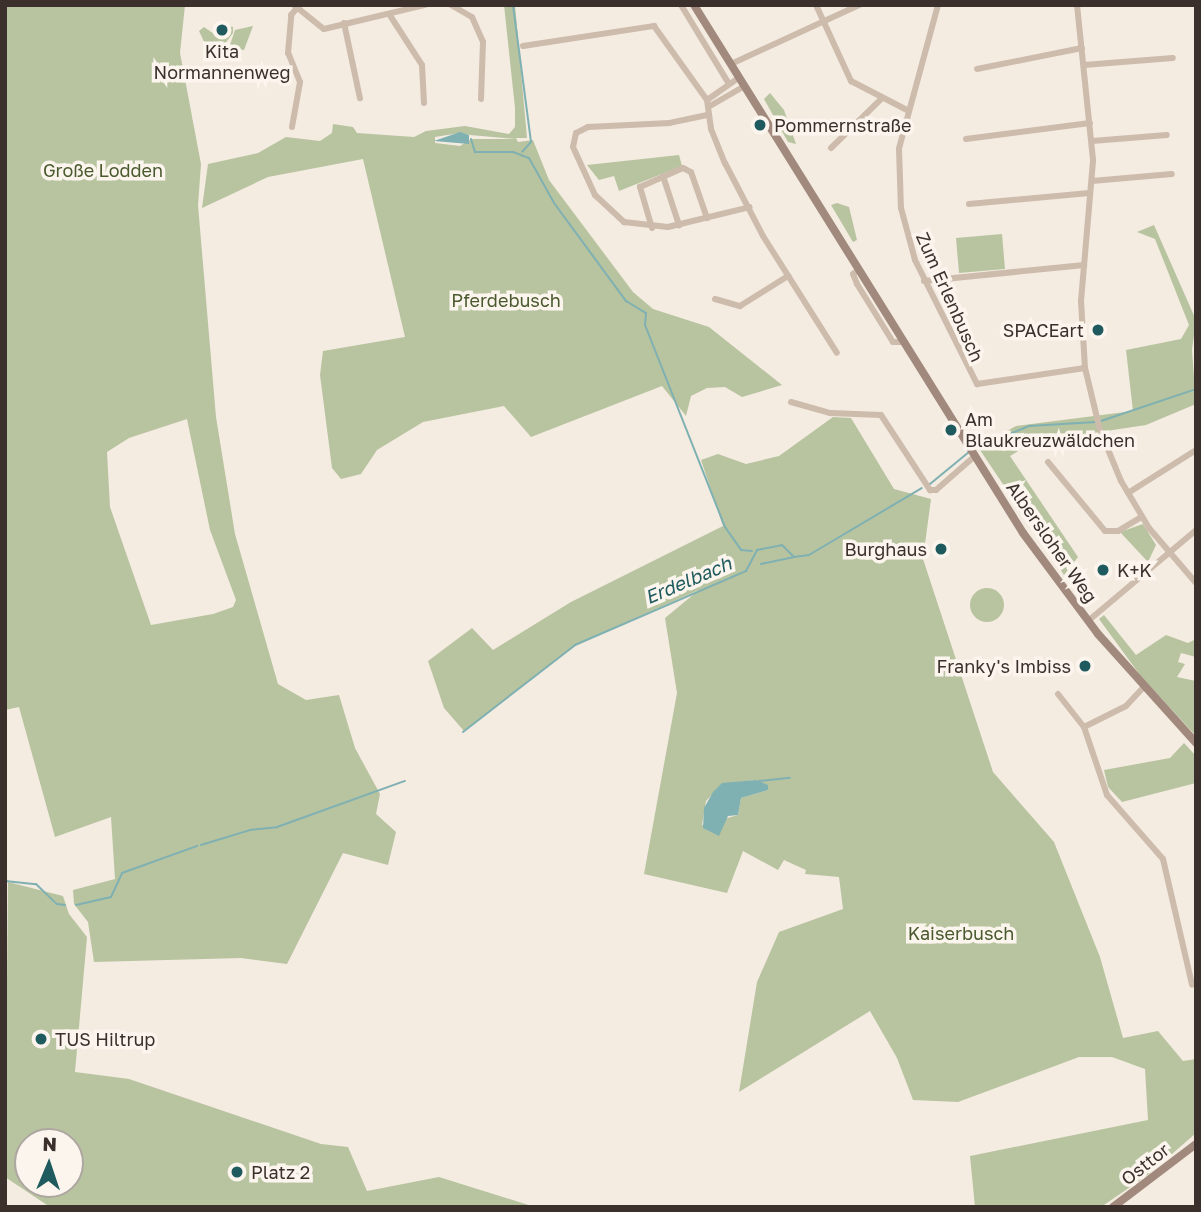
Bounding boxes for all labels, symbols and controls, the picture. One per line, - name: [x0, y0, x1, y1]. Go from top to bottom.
- marker: Kita Normannenweg: [214, 22, 230, 38]
- place label: Kita Normannenweg: [154, 41, 290, 84]
- place label: Pommernstraße: [774, 114, 911, 136]
- marker: Pommernstraße: [752, 117, 768, 133]
- park label: Große Lodden: [43, 159, 163, 181]
- street label: Zum Erlenbusch: [912, 229, 988, 365]
- park label: Pferdebusch: [451, 289, 561, 311]
- place label: SPACEart: [1003, 319, 1084, 341]
- marker: SPACEart: [1090, 322, 1106, 338]
- place label: Am Blaukreuzwäldchen: [965, 409, 1135, 452]
- marker: Am Blaukreuzwäldchen: [943, 422, 959, 438]
- street label: Albersloher Weg: [1002, 477, 1102, 607]
- place label: Burghaus: [844, 538, 927, 560]
- marker: Burghaus: [933, 541, 949, 557]
- water label: Erdelbach: [641, 552, 735, 608]
- place label: K+K: [1117, 559, 1152, 581]
- marker: K+K: [1095, 562, 1111, 578]
- place label: Franky's Imbiss: [937, 655, 1071, 677]
- marker: Franky's Imbiss: [1077, 658, 1093, 674]
- park label: Kaiserbusch: [908, 922, 1014, 944]
- place label: TUS Hiltrup: [55, 1028, 155, 1050]
- marker: TUS Hiltrup: [33, 1031, 49, 1047]
- north arrow: [14, 1128, 84, 1198]
- text: N: [42, 1132, 57, 1155]
- street label: Osttor: [1117, 1139, 1173, 1189]
- place label: Platz 2: [251, 1161, 310, 1183]
- marker: Platz 2: [229, 1164, 245, 1180]

